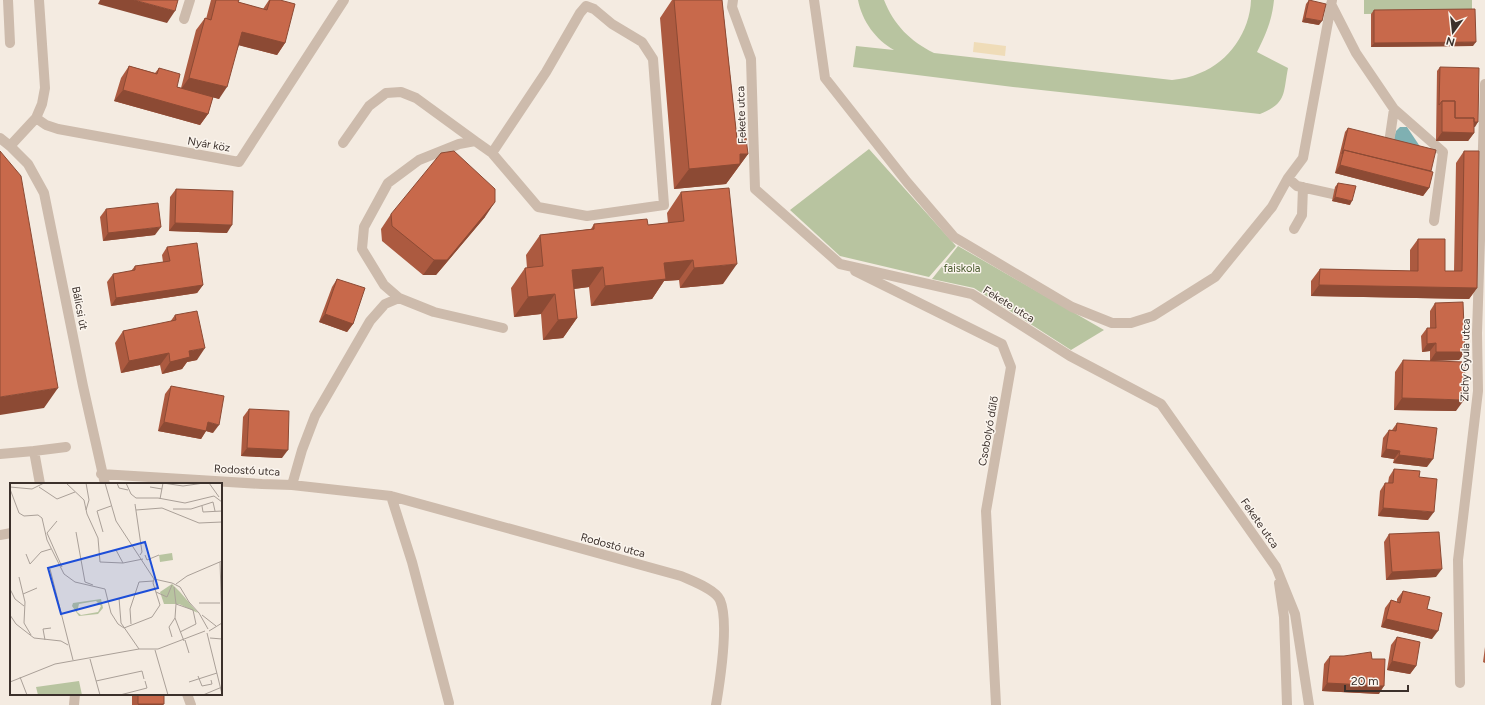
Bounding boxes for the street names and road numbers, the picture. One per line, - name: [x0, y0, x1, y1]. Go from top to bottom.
- street label: Fekete utca: [734, 86, 749, 144]
- street label: Nyár köz: [187, 134, 231, 155]
- street label: Fekete utca: [981, 284, 1037, 325]
- street label: Bálicsi út: [69, 285, 90, 331]
- street label: Zichy Gyula utca: [1458, 318, 1473, 402]
- street label: Csobolyó dűlő: [976, 395, 1001, 467]
- street label: Rodostó utca: [214, 462, 280, 479]
- street label: Fekete utca: [1238, 496, 1281, 551]
- street label: Rodostó utca: [579, 531, 647, 560]

